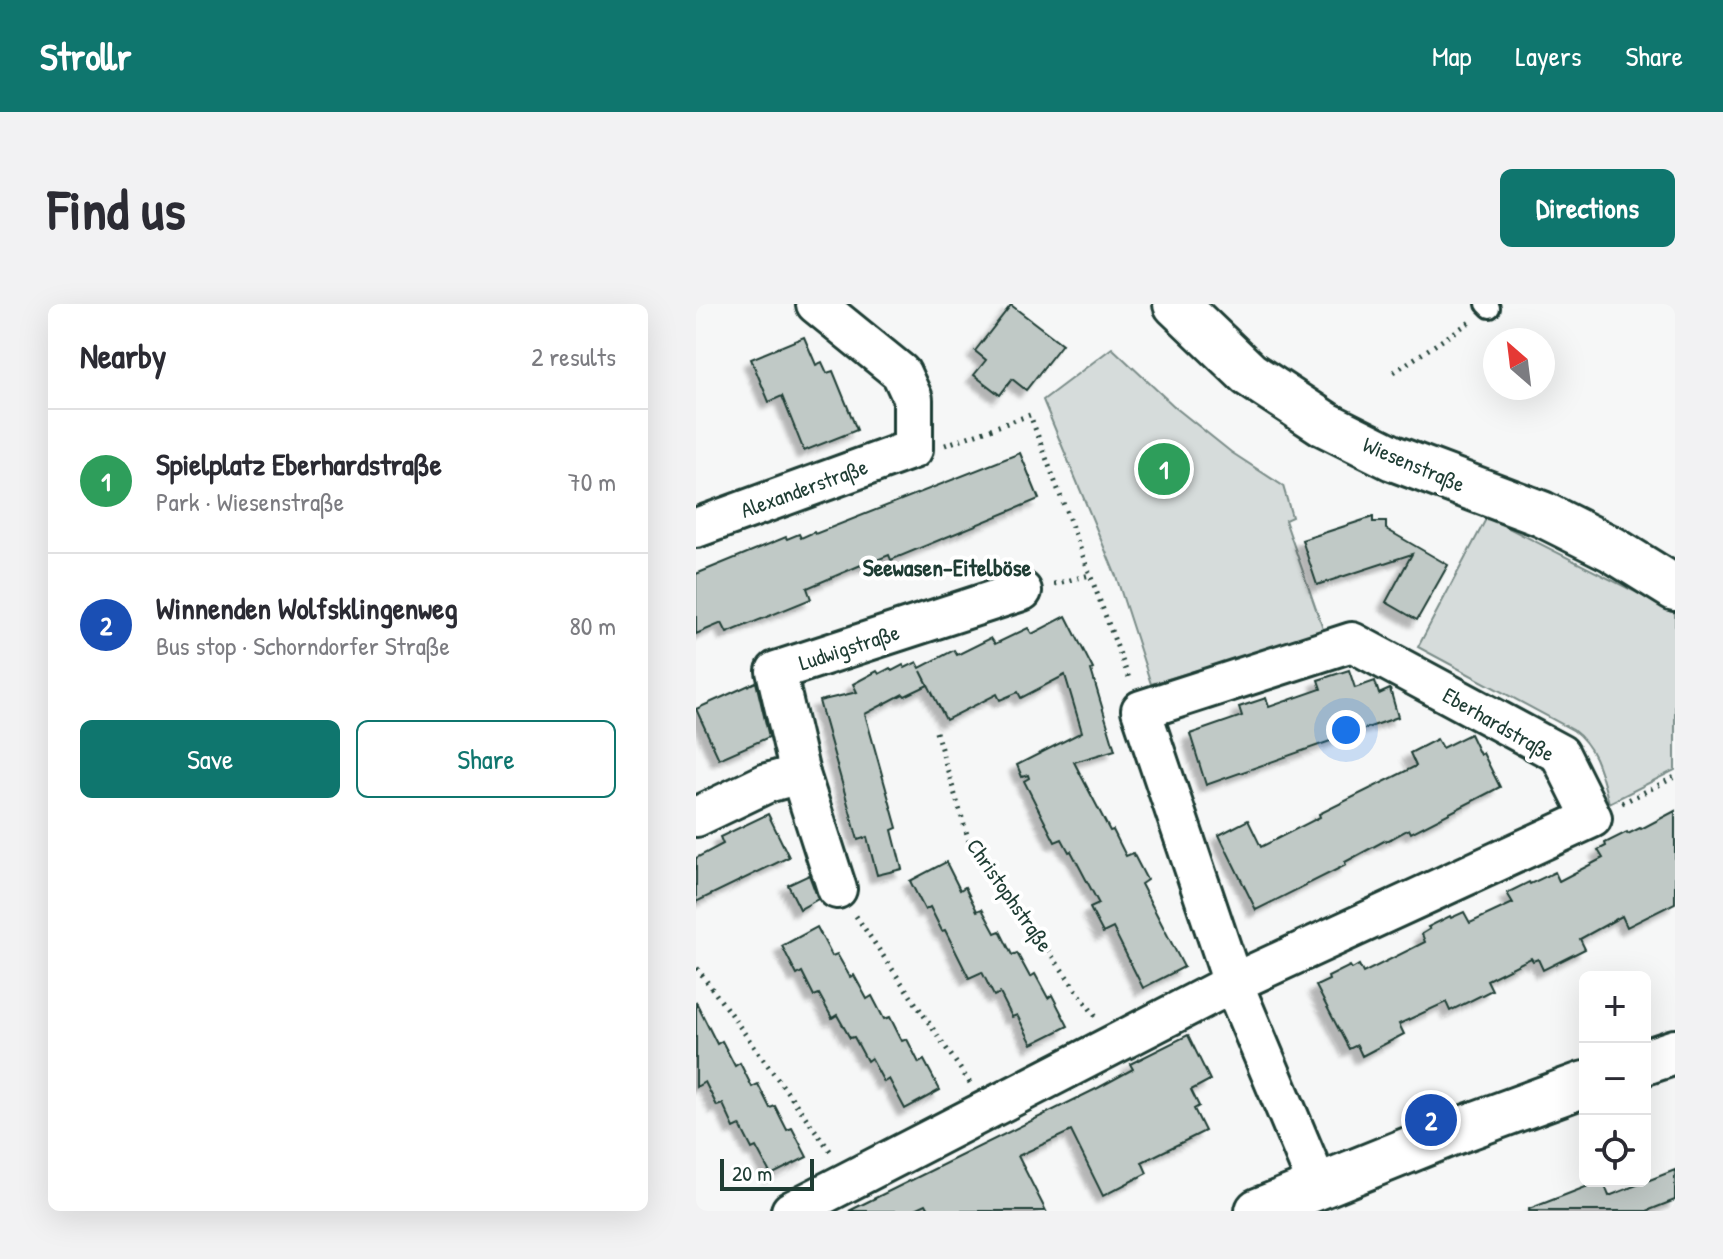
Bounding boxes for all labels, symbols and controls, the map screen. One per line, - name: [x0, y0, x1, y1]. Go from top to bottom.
- text: Strollr: [40, 30, 131, 82]
- text: Map: [1432, 37, 1472, 75]
- text: Layers: [1516, 37, 1581, 75]
- text: Share: [1625, 37, 1683, 75]
- button: Directions: [1500, 169, 1675, 247]
- text: Find us: [48, 171, 186, 246]
- north arrow: [1483, 328, 1555, 400]
- text: Nearby: [80, 333, 166, 379]
- text: 2 results: [531, 339, 616, 374]
- street label: Wiesenstraße: [1358, 429, 1470, 499]
- pin: 1: [1138, 439, 1190, 499]
- text: Spielplatz Eberhardstraße: [156, 444, 442, 484]
- street label: Alexanderstraße: [736, 451, 872, 525]
- text: 1: [101, 464, 111, 499]
- text: 70 m: [568, 464, 616, 499]
- text: Park · Wiesenstraße: [156, 484, 344, 519]
- district label: Seewasen-Eitelböse: [863, 551, 1032, 583]
- text: Winnenden Wolfsklingenweg: [156, 588, 458, 628]
- text: 2: [100, 608, 112, 643]
- text: 80 m: [569, 608, 616, 643]
- street label: Ludwigstraße: [795, 617, 903, 677]
- text: Bus stop · Schorndorfer Straße: [156, 628, 450, 663]
- street label: Eberhardstraße: [1438, 680, 1561, 768]
- your location: [1326, 710, 1366, 750]
- button: Save: [80, 720, 340, 798]
- button: Share: [356, 720, 616, 798]
- street label: Christophstraße: [960, 832, 1060, 958]
- map controls: [1579, 971, 1651, 1187]
- button: +: [1579, 971, 1651, 1043]
- button: −: [1579, 1043, 1651, 1115]
- pin: 2: [1405, 1090, 1457, 1150]
- button: locate: [1579, 1115, 1651, 1187]
- scale bar: [720, 1155, 814, 1191]
- text: 20 m: [732, 1158, 772, 1188]

